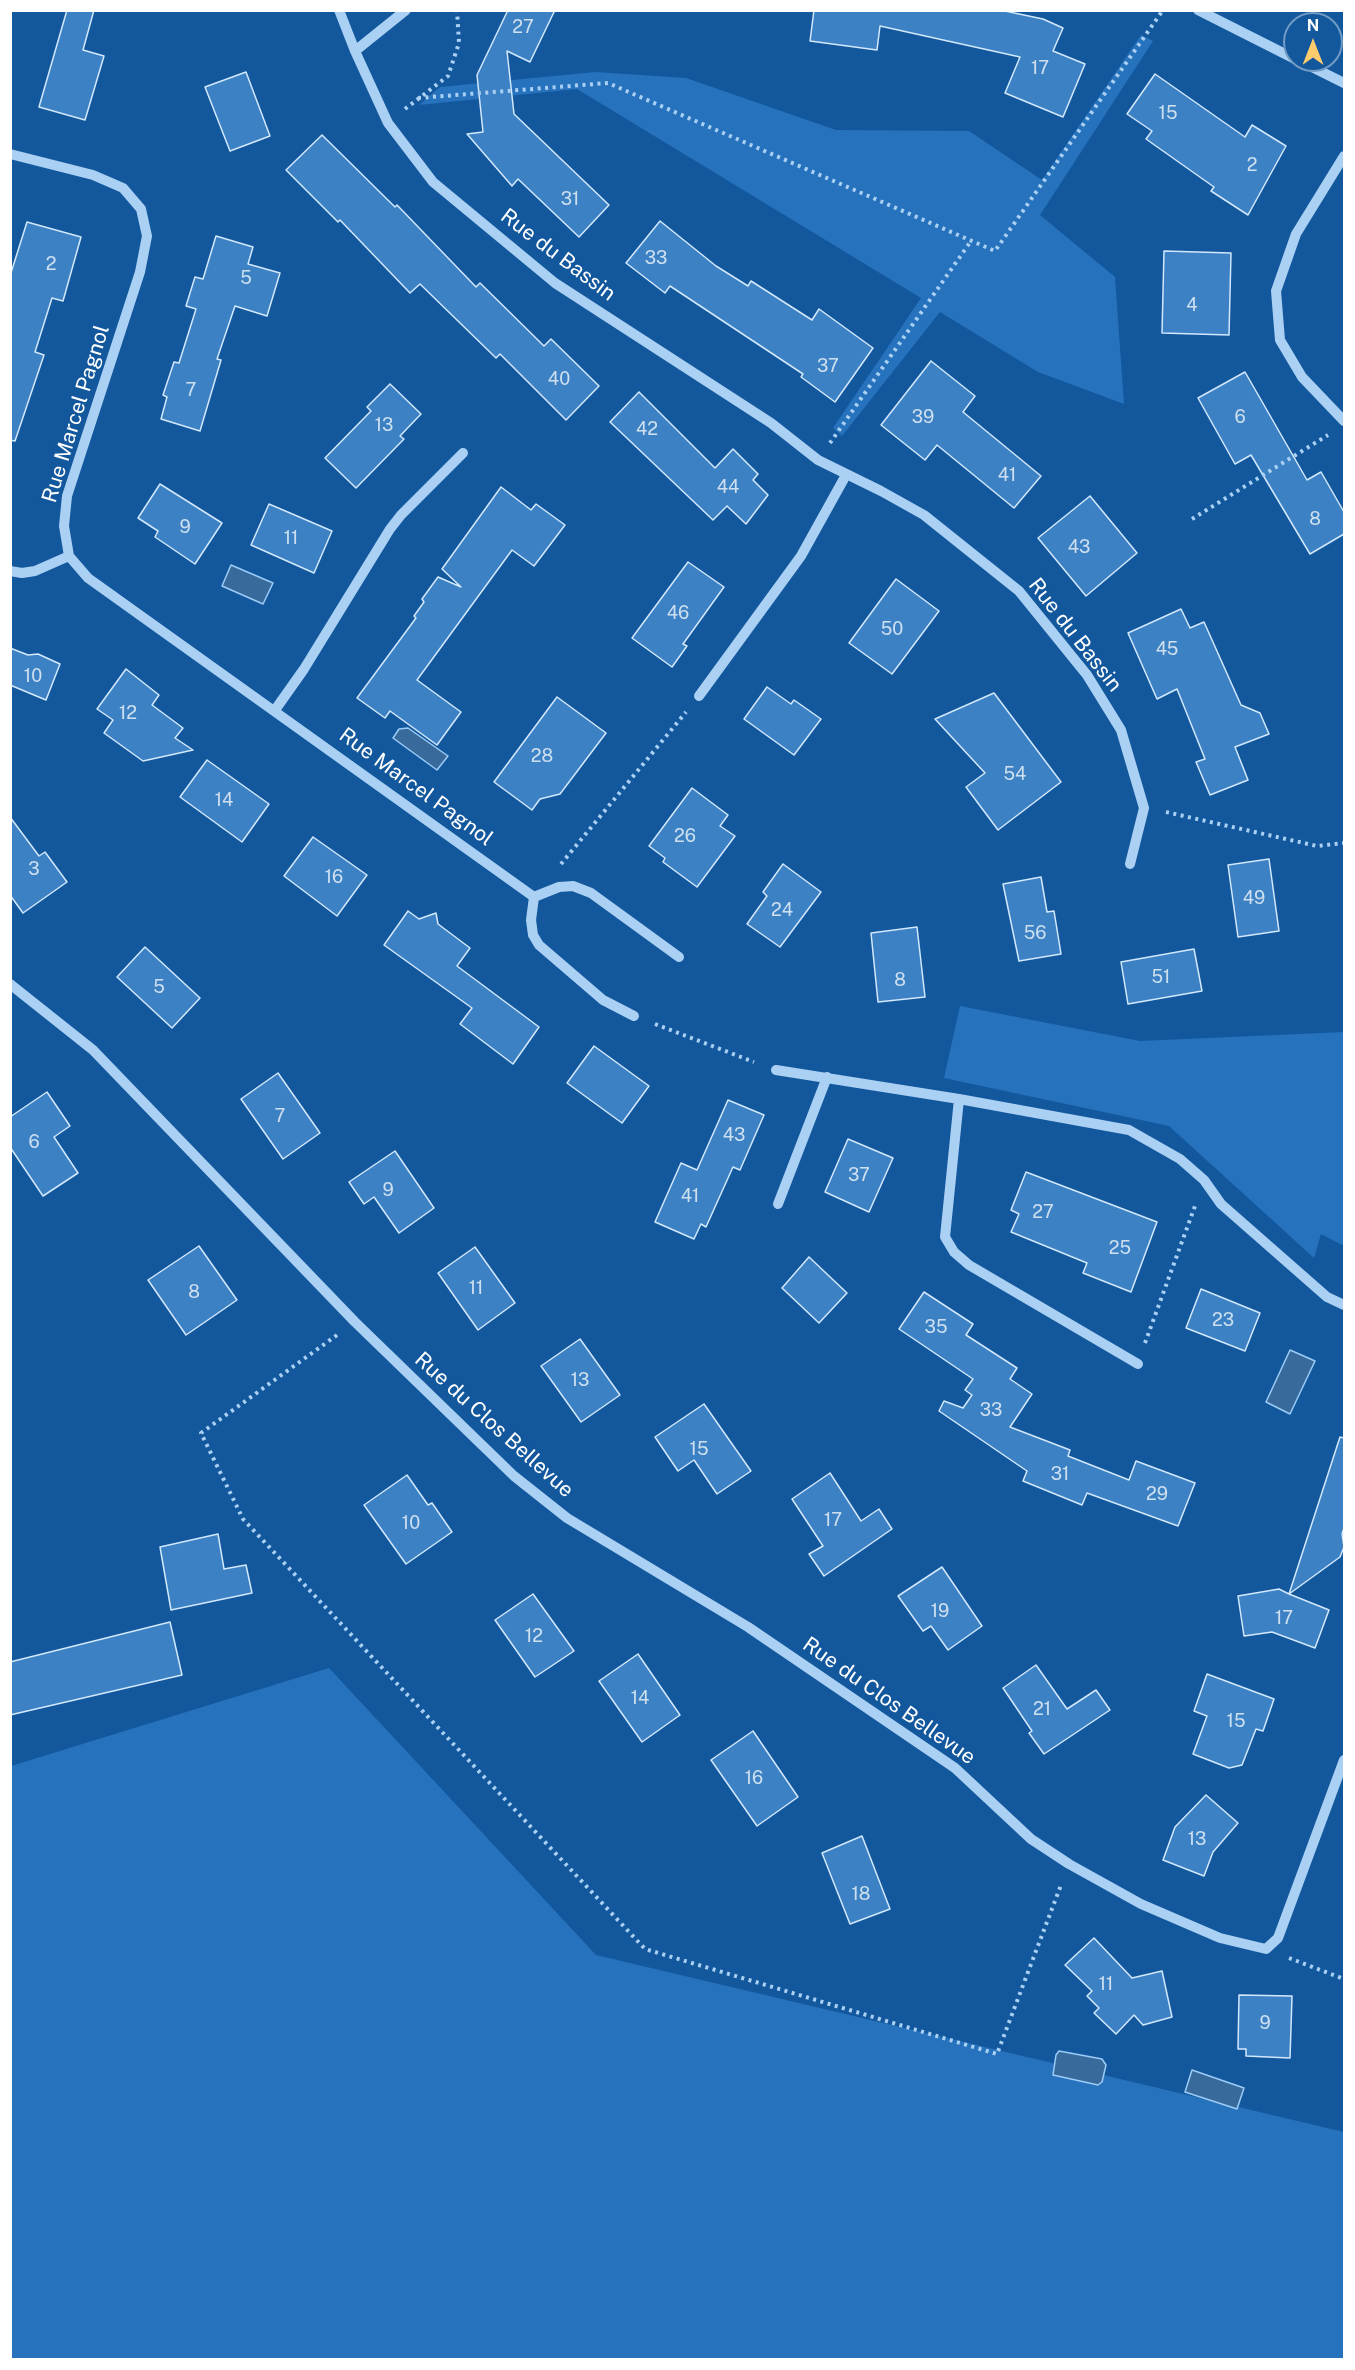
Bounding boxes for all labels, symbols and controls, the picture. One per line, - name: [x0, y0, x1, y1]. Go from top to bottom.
- north arrow: [1283, 12, 1343, 72]
- house number: 27: [512, 16, 534, 38]
- text: N: [1307, 16, 1319, 35]
- house number: 17: [1031, 57, 1049, 79]
- house number: 15: [1159, 102, 1177, 124]
- house number: 2: [1247, 154, 1257, 176]
- house number: 31: [561, 188, 579, 210]
- street label: Rue du Bassin: [496, 204, 620, 306]
- house number: 33: [645, 247, 667, 269]
- house number: 2: [46, 253, 56, 275]
- house number: 5: [240, 267, 252, 289]
- house number: 4: [1186, 294, 1198, 316]
- street label: Rue Marcel Pagnol: [37, 322, 115, 506]
- house number: 37: [817, 355, 839, 377]
- house number: 40: [548, 368, 570, 390]
- house number: 7: [186, 379, 196, 401]
- house number: 39: [912, 406, 934, 428]
- house number: 6: [1234, 406, 1246, 428]
- house number: 13: [375, 414, 393, 436]
- house number: 42: [636, 418, 658, 440]
- house number: 41: [998, 464, 1016, 486]
- house number: 44: [717, 476, 739, 498]
- house number: 8: [1309, 508, 1321, 530]
- house number: 9: [179, 516, 191, 538]
- house number: 11: [284, 527, 298, 549]
- house number: 43: [1068, 536, 1090, 558]
- street label: Rue du Bassin: [1023, 573, 1127, 697]
- house number: 46: [667, 602, 689, 624]
- house number: 50: [881, 618, 903, 640]
- house number: 45: [1156, 638, 1178, 660]
- house number: 10: [24, 665, 42, 687]
- house number: 12: [119, 702, 137, 724]
- street label: Rue Marcel Pagnol: [334, 723, 498, 851]
- house number: 28: [531, 745, 553, 767]
- house number: 54: [1004, 763, 1026, 785]
- house number: 14: [215, 789, 233, 811]
- house number: 26: [674, 825, 696, 847]
- house number: 3: [28, 858, 40, 880]
- house number: 16: [325, 866, 343, 888]
- house number: 49: [1243, 887, 1265, 909]
- house number: 24: [771, 899, 793, 921]
- house number: 56: [1024, 922, 1046, 944]
- house number: 51: [1152, 966, 1170, 988]
- house number: 8: [894, 969, 906, 991]
- house number: 5: [153, 976, 165, 998]
- house number: 7: [275, 1105, 285, 1127]
- house number: 43: [723, 1124, 745, 1146]
- house number: 6: [28, 1131, 40, 1153]
- house number: 37: [848, 1164, 870, 1186]
- house number: 9: [382, 1179, 394, 1201]
- house number: 41: [681, 1185, 699, 1207]
- house number: 27: [1032, 1201, 1054, 1223]
- house number: 25: [1109, 1237, 1131, 1259]
- house number: 11: [469, 1277, 483, 1299]
- house number: 8: [188, 1281, 200, 1303]
- house number: 23: [1212, 1309, 1234, 1331]
- house number: 35: [925, 1316, 947, 1338]
- street label: Rue du Clos Bellevue: [409, 1347, 579, 1503]
- house number: 13: [571, 1369, 589, 1391]
- house number: 33: [980, 1399, 1002, 1421]
- house number: 15: [690, 1438, 708, 1460]
- house number: 31: [1051, 1463, 1069, 1485]
- house number: 29: [1146, 1483, 1168, 1505]
- house number: 17: [824, 1509, 842, 1531]
- house number: 10: [402, 1512, 420, 1534]
- house number: 19: [931, 1600, 949, 1622]
- house number: 17: [1275, 1607, 1293, 1629]
- house number: 12: [525, 1625, 543, 1647]
- street label: Rue du Clos Bellevue: [798, 1632, 980, 1770]
- house number: 14: [631, 1687, 649, 1709]
- house number: 21: [1033, 1698, 1051, 1720]
- house number: 15: [1227, 1710, 1245, 1732]
- house number: 16: [745, 1767, 763, 1789]
- house number: 13: [1188, 1828, 1206, 1850]
- house number: 18: [852, 1883, 870, 1905]
- house number: 11: [1099, 1973, 1113, 1995]
- house number: 9: [1259, 2012, 1271, 2034]

